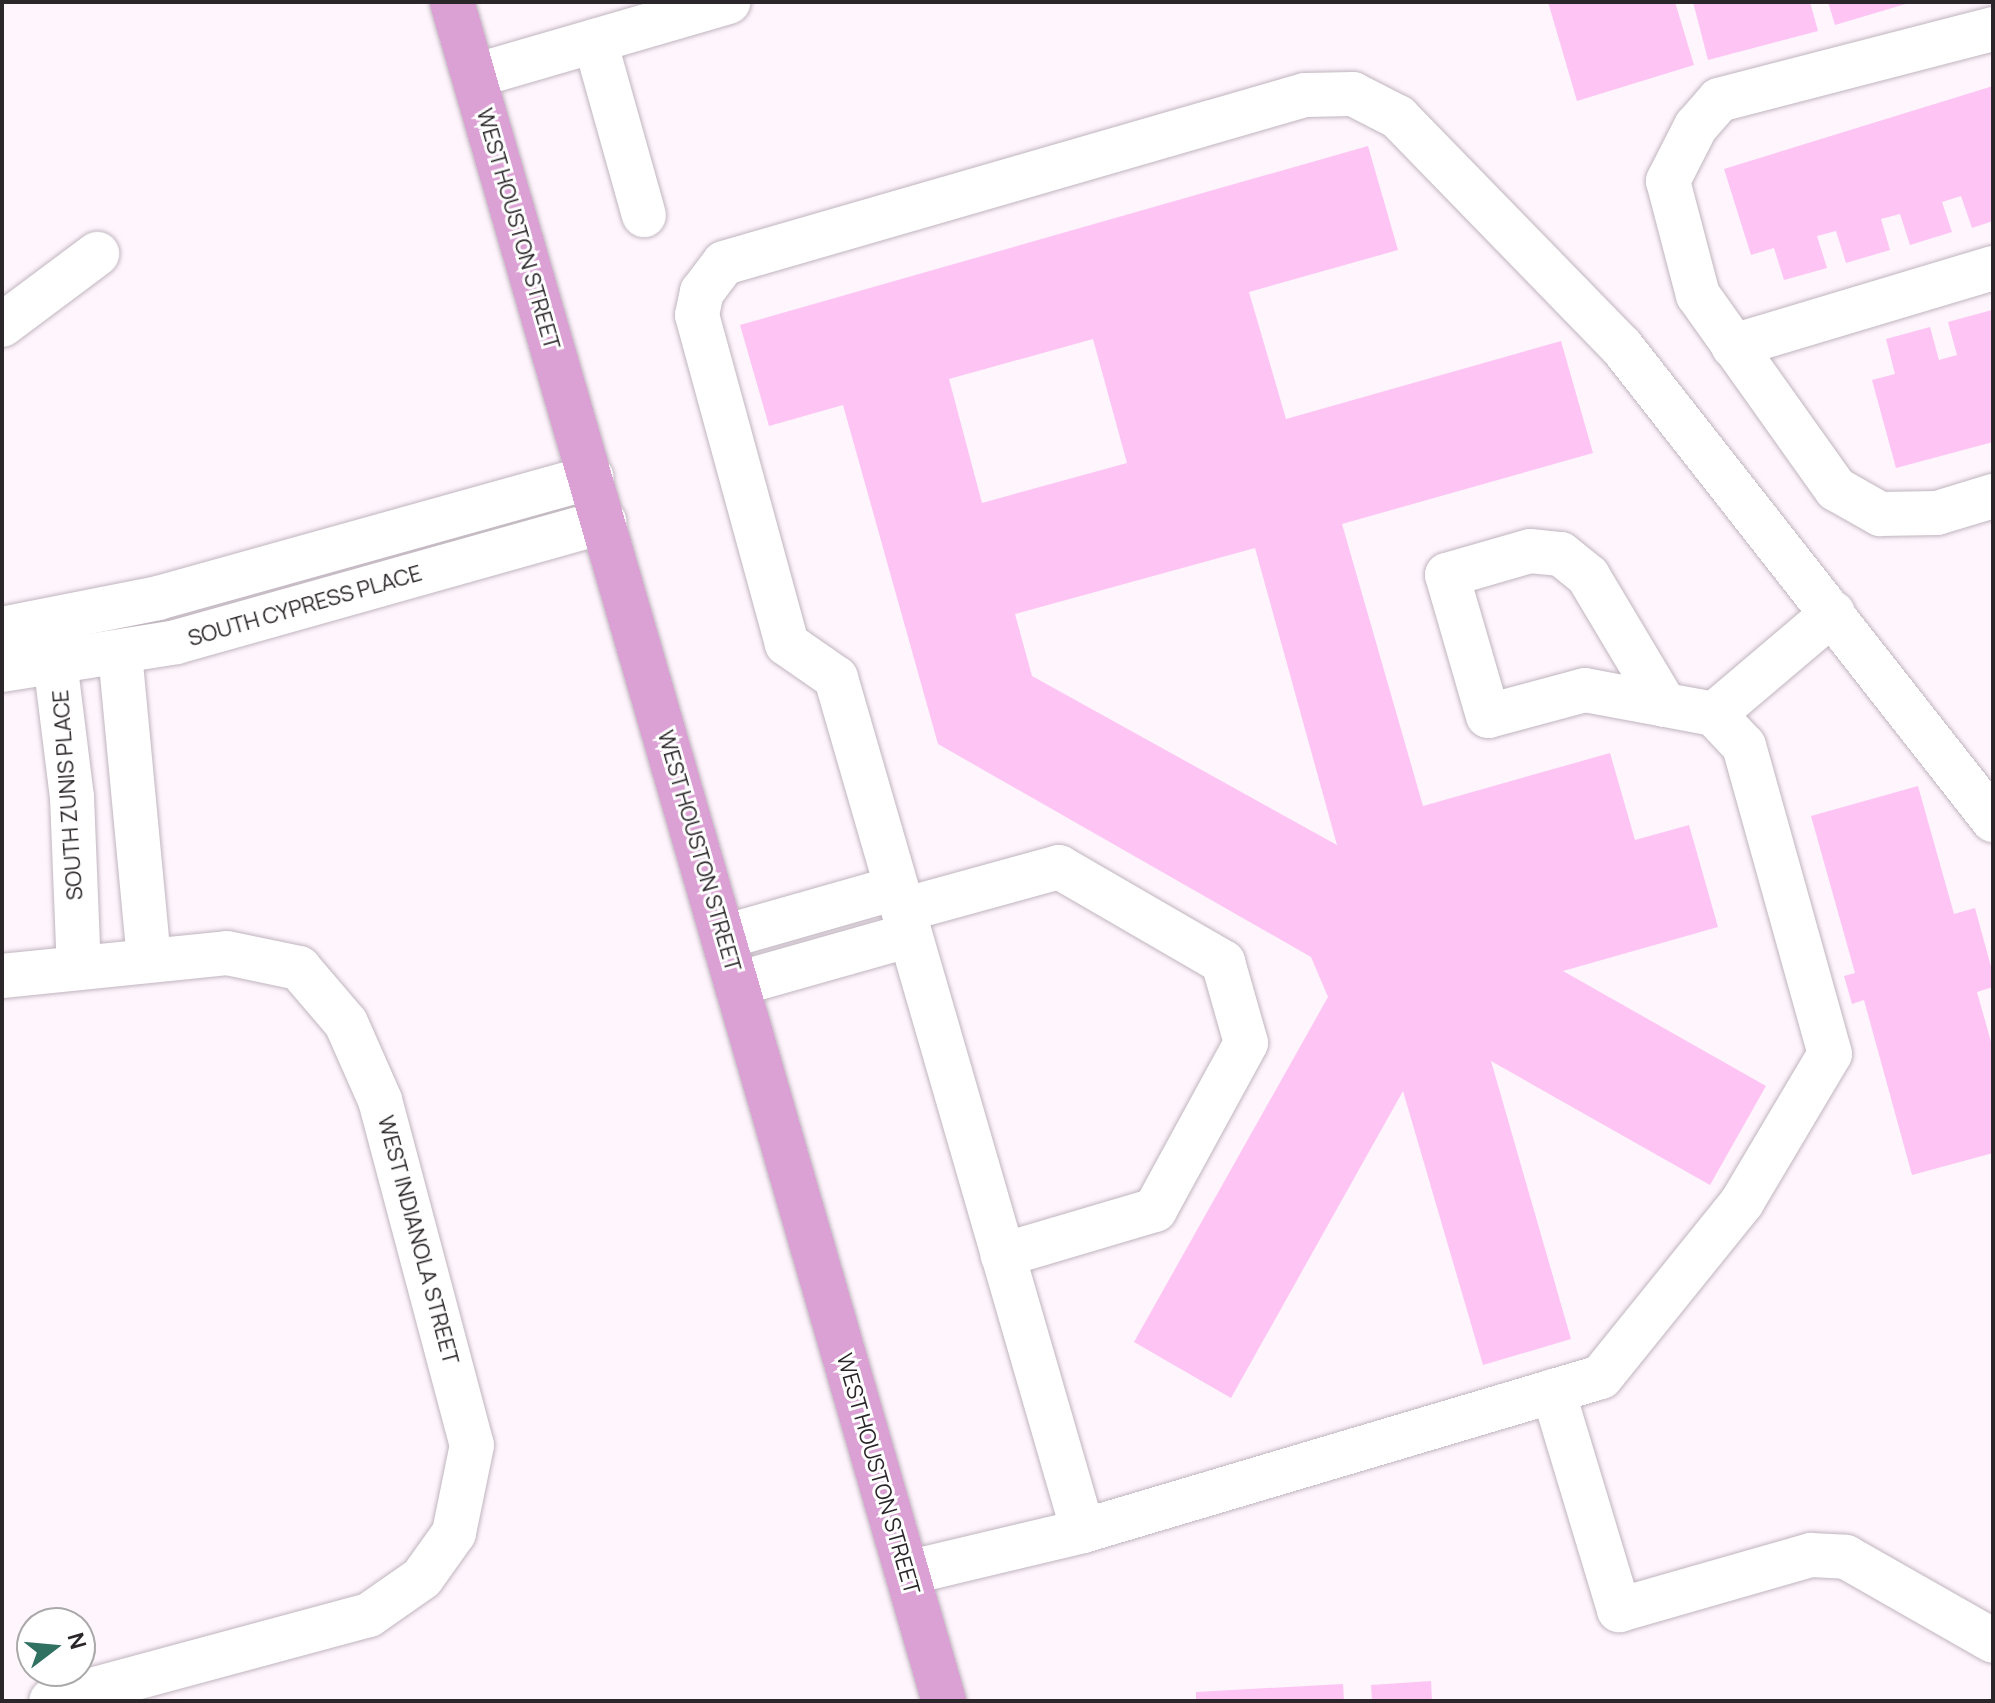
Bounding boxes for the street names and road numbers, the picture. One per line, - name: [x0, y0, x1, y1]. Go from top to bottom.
- street label: WEST HOUSTON STREET: [471, 105, 565, 353]
- street label: SOUTH CYPRESS PLACE: [185, 560, 425, 652]
- street label: SOUTH ZUNIS PLACE: [47, 689, 89, 901]
- street label: WEST HOUSTON STREET: [652, 727, 746, 975]
- street label: WEST INDIANOLA STREET: [372, 1112, 464, 1368]
- street label: WEST HOUSTON STREET: [831, 1350, 925, 1598]

